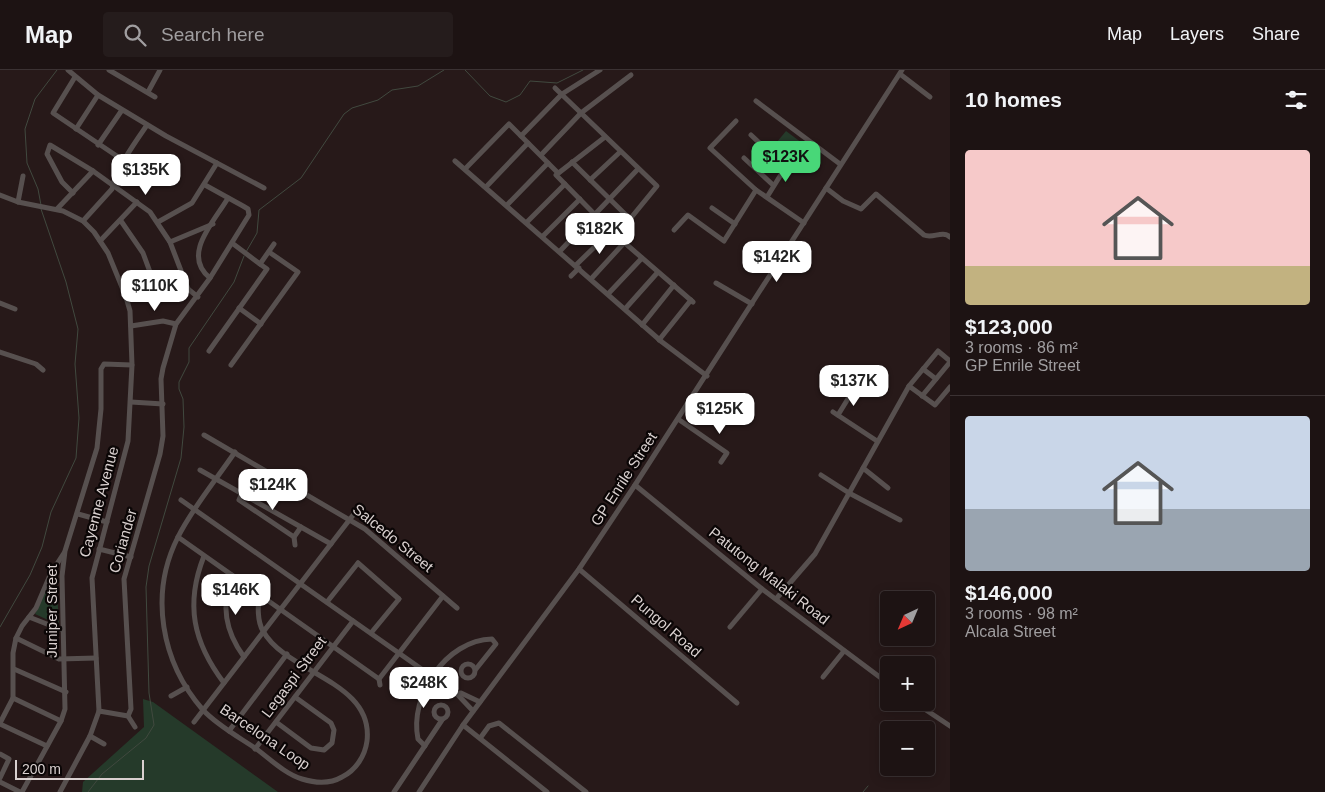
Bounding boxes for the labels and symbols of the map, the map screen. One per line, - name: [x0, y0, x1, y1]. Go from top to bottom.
- pin: $123K: [751, 140, 821, 183]
- pin: $135K: [111, 154, 181, 196]
- pin: $182K: [565, 212, 635, 255]
- pin: $142K: [742, 240, 812, 283]
- pin: $110K: [120, 270, 190, 312]
- pin: $137K: [819, 364, 889, 407]
- pin: $125K: [685, 392, 755, 435]
- street label: GP Enrile Street: [587, 428, 661, 529]
- street label: Cayenne Avenue: [76, 445, 121, 559]
- pin: $124K: [238, 468, 308, 511]
- street label: Salcedo Street: [350, 500, 438, 576]
- street label: Coriander: [105, 507, 140, 575]
- street label: Patutong Malaki Road: [706, 523, 833, 628]
- street label: Juniper Street: [43, 563, 60, 658]
- pin: $146K: [201, 574, 271, 616]
- street label: Pungol Road: [628, 591, 705, 660]
- north arrow: [880, 591, 935, 646]
- street label: Legaspi Street: [258, 632, 330, 720]
- pin: $248K: [389, 666, 459, 709]
- street label: Barcelona Loop: [217, 700, 314, 773]
- scale bar: [15, 757, 144, 780]

